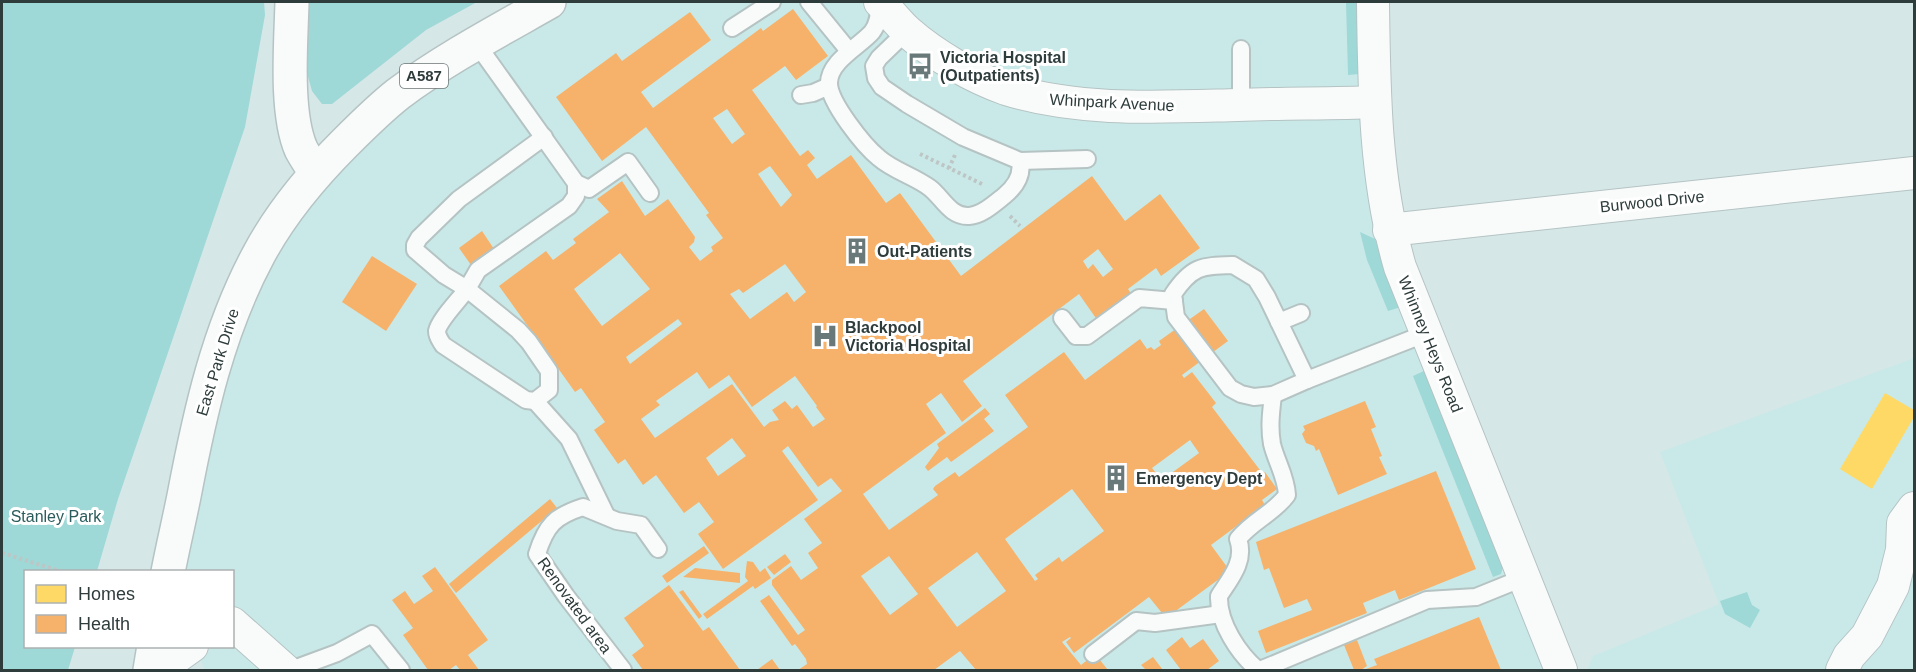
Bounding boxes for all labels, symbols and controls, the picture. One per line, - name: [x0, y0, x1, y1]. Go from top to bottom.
- place label: Victoria Hospital (Outpatients): [940, 49, 1066, 84]
- bus stop icon: Victoria Hospital (Outpatients): [905, 51, 935, 81]
- road number: A587: [400, 64, 448, 88]
- street label: Whinpark Avenue: [1049, 91, 1175, 114]
- street label: Burwood Drive: [1599, 188, 1705, 215]
- building icon: Out-Patients: [842, 236, 872, 266]
- place label: Out-Patients: [877, 243, 972, 260]
- street label: Whinney Heys Road: [1395, 273, 1466, 415]
- street label: East Park Drive: [193, 306, 242, 418]
- place label: Blackpool Victoria Hospital: [845, 319, 971, 354]
- hospital icon: Blackpool Victoria Hospital: [810, 321, 840, 351]
- building icon: Emergency Dept: [1101, 463, 1131, 493]
- place label: Emergency Dept: [1136, 470, 1263, 487]
- park label: Stanley Park: [11, 508, 102, 525]
- street label: Renovated area: [534, 554, 615, 656]
- legend: [24, 570, 234, 648]
- text: Homes: [78, 584, 135, 604]
- text: Health: [78, 614, 130, 634]

